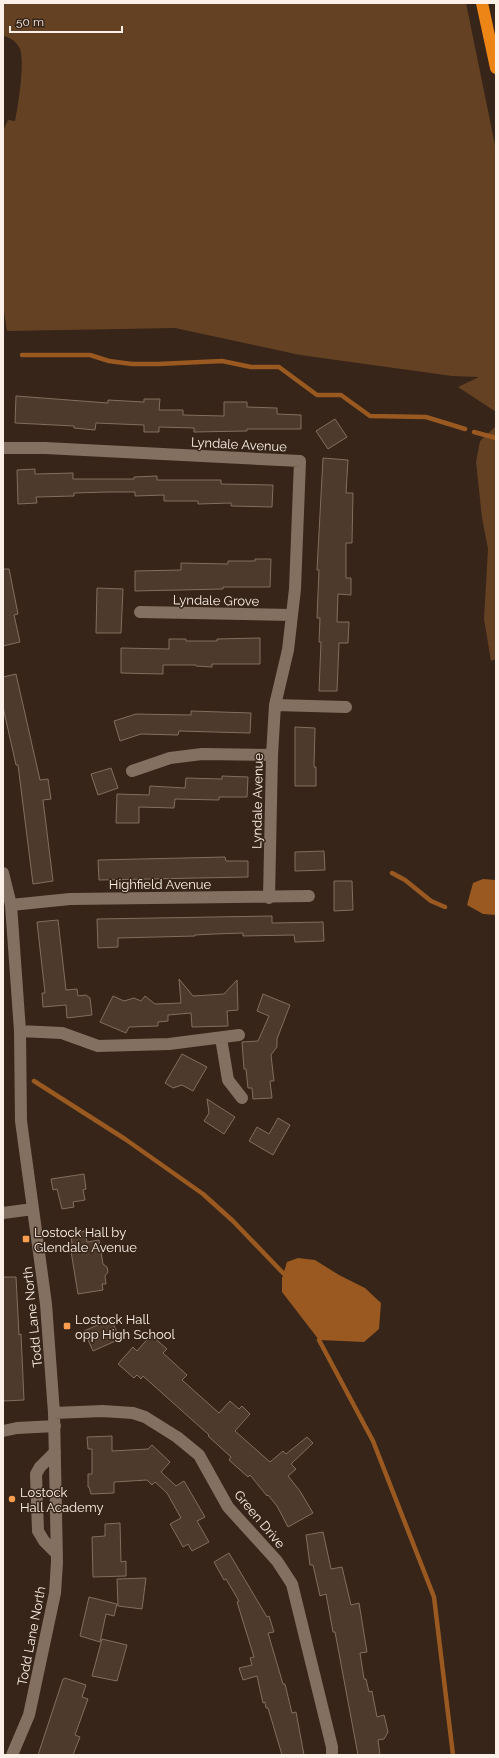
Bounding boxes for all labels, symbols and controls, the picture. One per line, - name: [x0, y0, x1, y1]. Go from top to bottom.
- scale bar: [10, 8, 122, 34]
- text: 50 m: [16, 15, 44, 29]
- street label: Lyndale Avenue: [191, 434, 288, 455]
- street label: Lyndale Grove: [173, 592, 260, 609]
- street label: Lyndale Avenue: [249, 753, 266, 849]
- street label: Highfield Avenue: [109, 877, 212, 892]
- place label: Lostock Hall by Glendale Avenue: [34, 1225, 137, 1255]
- marker: Lostock Hall by Glendale Avenue: [21, 1234, 31, 1244]
- street label: Todd Lane North: [20, 1266, 45, 1368]
- place label: Lostock Hall opp High School: [75, 1312, 176, 1342]
- marker: Lostock Hall opp High School: [62, 1321, 72, 1331]
- place label: Lostock Hall Academy: [20, 1485, 104, 1515]
- street label: Green Drive: [231, 1487, 288, 1552]
- marker: Lostock Hall Academy: [7, 1494, 17, 1504]
- street label: Todd Lane North: [14, 1585, 48, 1687]

